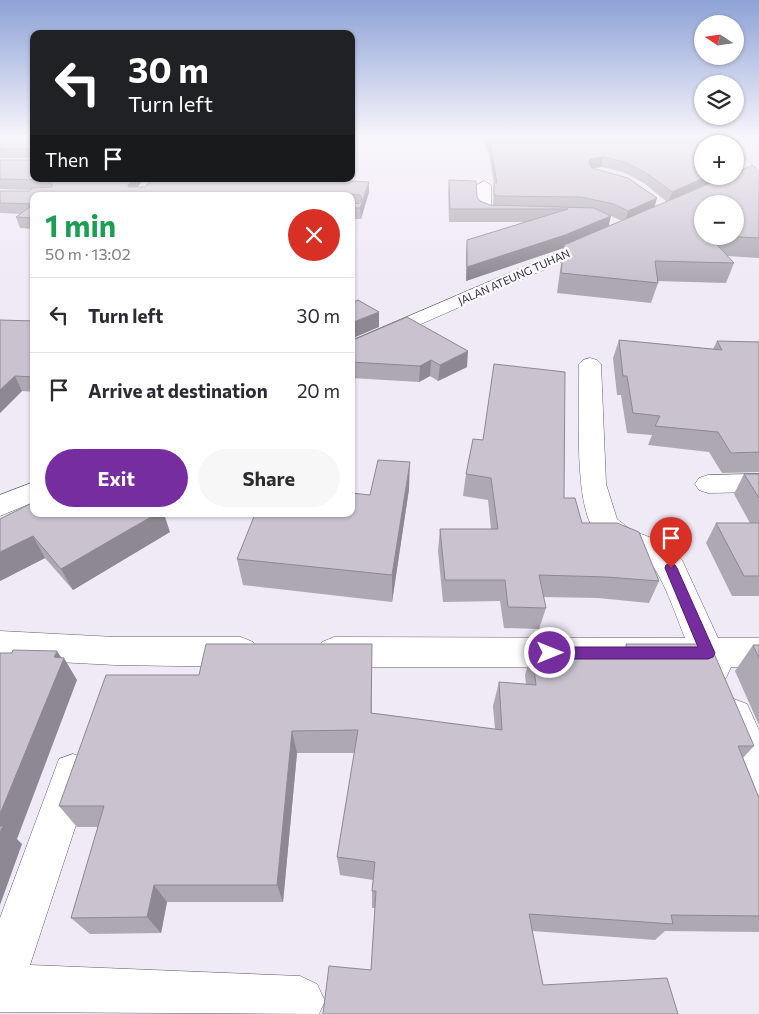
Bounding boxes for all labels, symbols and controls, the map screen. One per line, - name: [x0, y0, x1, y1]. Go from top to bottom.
- north arrow: [694, 15, 744, 65]
- map controls: [694, 15, 744, 245]
- text: 30 m: [128, 47, 209, 90]
- icon: left: [45, 50, 110, 115]
- button: layers: [694, 75, 744, 125]
- text: Turn left: [128, 90, 213, 117]
- button: +: [694, 135, 744, 185]
- icon: arrive: [99, 145, 127, 173]
- text: Then: [45, 148, 89, 171]
- button: −: [694, 195, 744, 245]
- text: 1 min: [45, 206, 116, 243]
- button: close: [288, 209, 340, 261]
- text: 50 m · 13:02: [45, 244, 131, 263]
- street label: JALAN ATEUNG TUHAN: [456, 246, 572, 308]
- icon: left: [45, 301, 73, 329]
- text: Turn left: [88, 304, 163, 327]
- text: 30 m: [297, 304, 340, 327]
- icon: arrive: [45, 376, 73, 404]
- text: Arrive at destination: [88, 379, 268, 402]
- text: 20 m: [297, 379, 340, 402]
- button: Exit: [45, 449, 188, 507]
- button: Share: [198, 449, 340, 507]
- pin: [650, 517, 692, 568]
- icon: arrive: [657, 524, 685, 552]
- position arrow: [523, 626, 575, 678]

